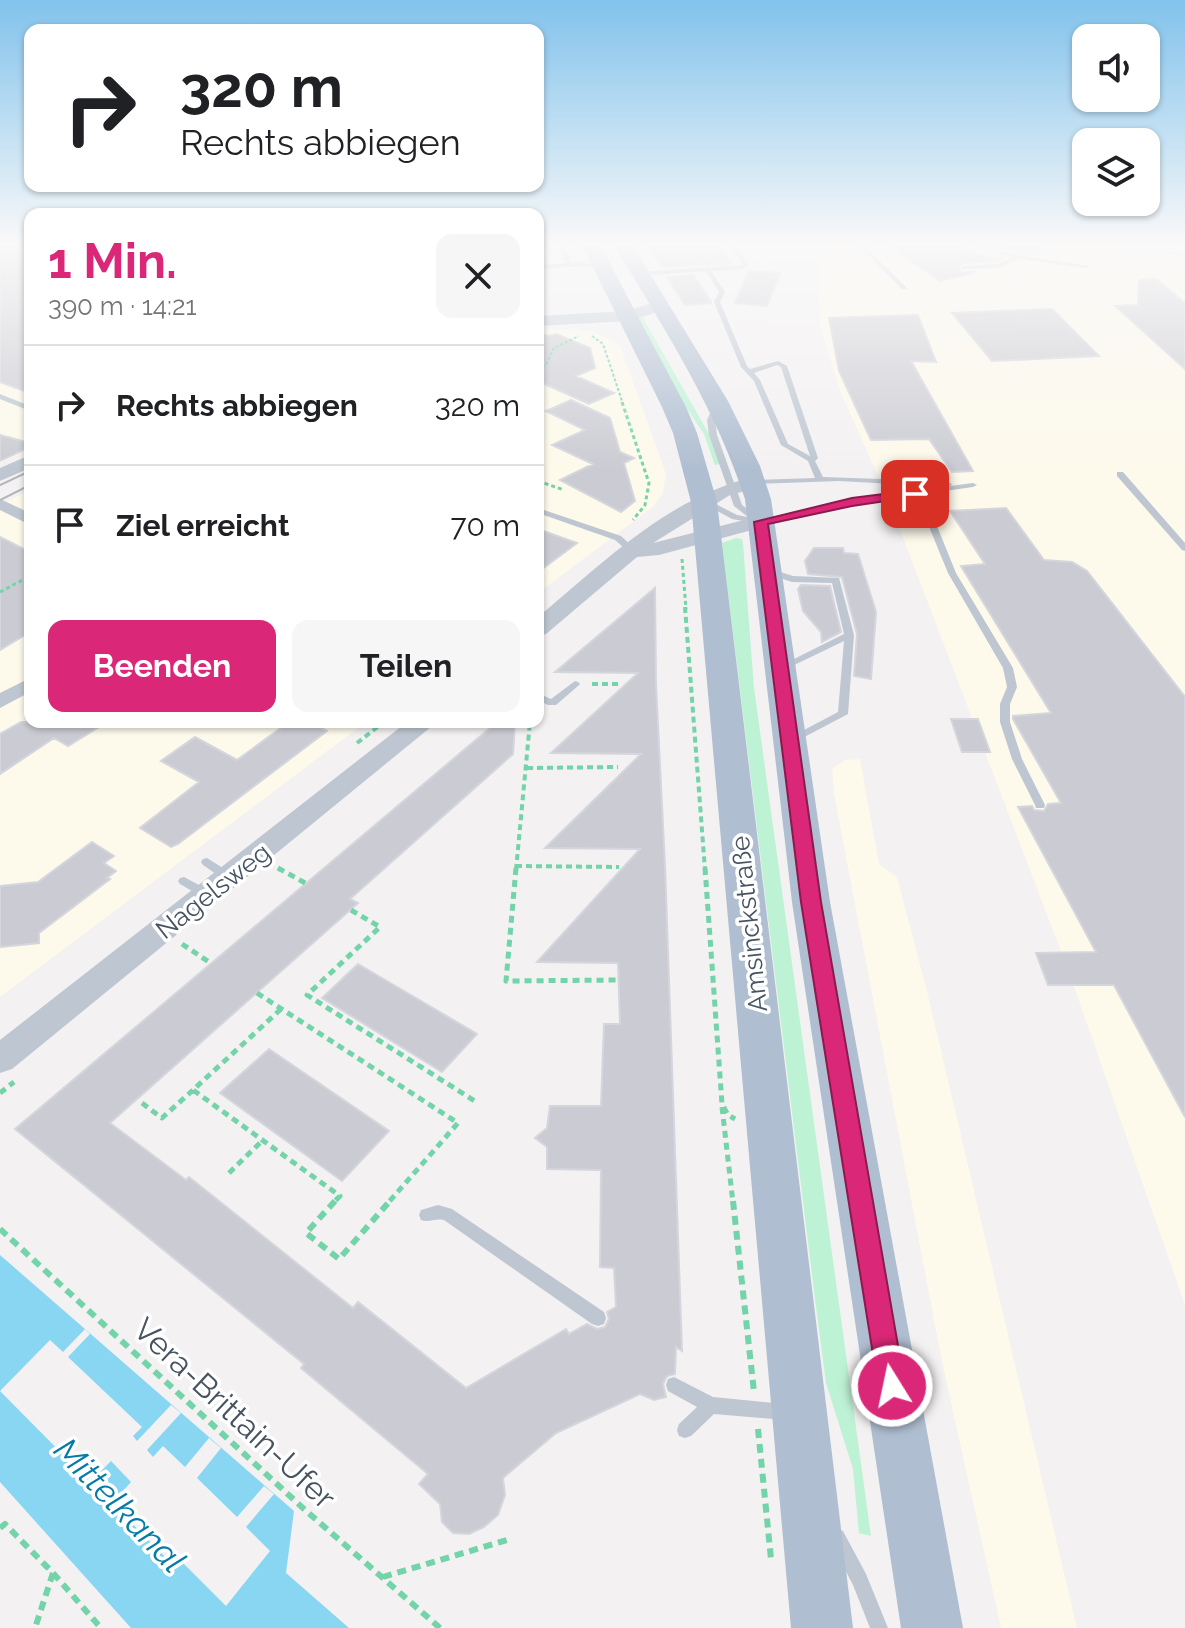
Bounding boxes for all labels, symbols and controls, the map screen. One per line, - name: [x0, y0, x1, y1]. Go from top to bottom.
- map controls: [1072, 24, 1160, 216]
- button: sound: [1072, 24, 1160, 112]
- text: 320 m: [180, 54, 343, 120]
- icon: right: [48, 56, 152, 160]
- text: Rechts abbiegen: [180, 121, 461, 163]
- button: layers: [1072, 128, 1160, 216]
- text: 1 Min.: [48, 233, 177, 289]
- button: close: [436, 234, 520, 318]
- text: 390 m · 14:21: [48, 291, 197, 321]
- icon: right: [48, 383, 92, 427]
- text: Rechts abbiegen: [116, 388, 358, 423]
- text: 320 m: [435, 388, 520, 423]
- pin: [881, 460, 949, 528]
- icon: arrive: [893, 472, 937, 516]
- icon: arrive: [48, 503, 92, 547]
- text: Ziel erreicht: [116, 508, 289, 543]
- text: 70 m: [450, 508, 520, 543]
- button: Beenden: [48, 620, 276, 712]
- button: Teilen: [292, 620, 520, 712]
- street label: Amsinckstraße: [725, 834, 773, 1014]
- street label: Nagelsweg: [150, 837, 276, 945]
- street label: Vera-Brittain-Ufer: [127, 1310, 343, 1516]
- position arrow: [850, 1344, 934, 1428]
- water label: Mittelkanal: [46, 1430, 194, 1580]

